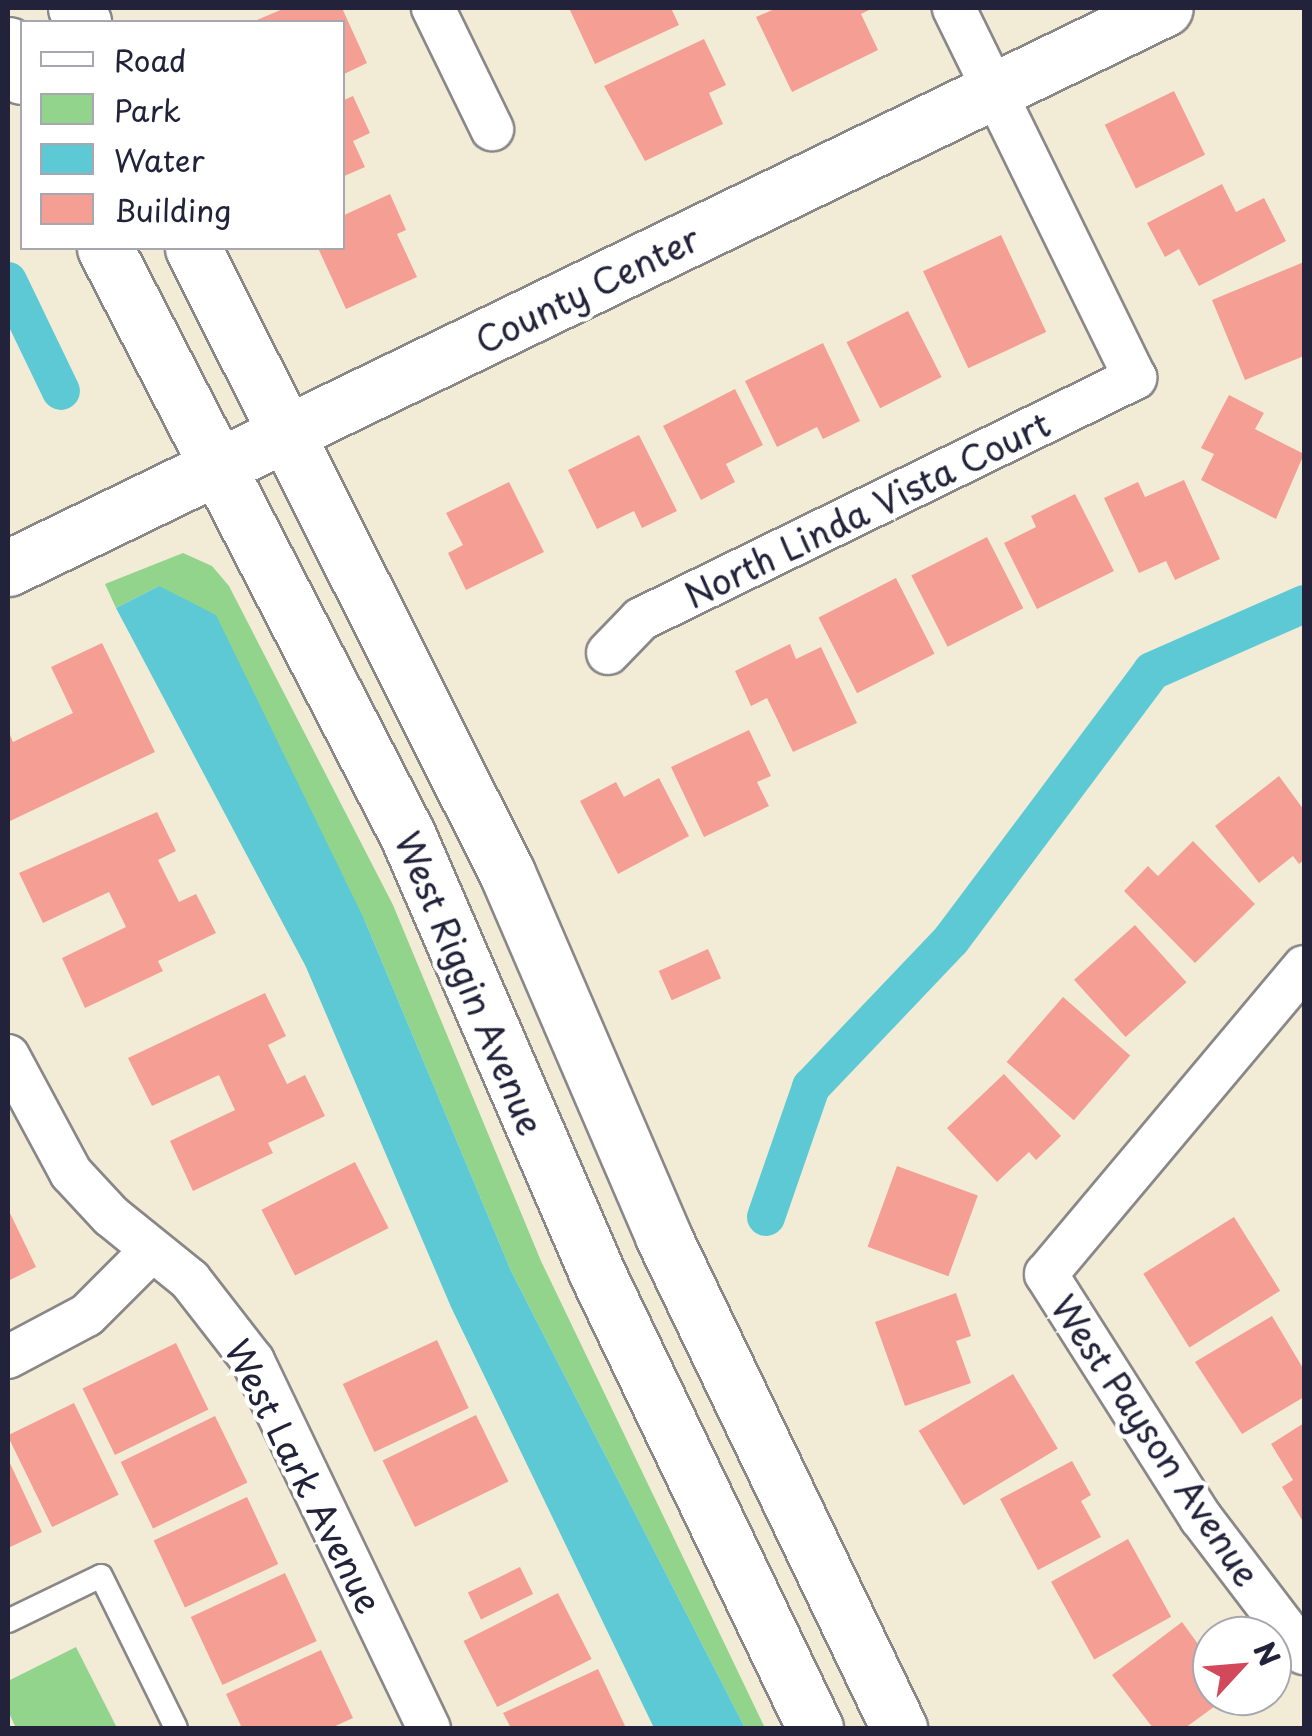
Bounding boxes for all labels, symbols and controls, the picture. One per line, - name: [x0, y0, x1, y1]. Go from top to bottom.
- legend: [20, 20, 345, 250]
- text: Road: [114, 37, 187, 82]
- text: Park: [114, 87, 181, 132]
- text: Water: [114, 137, 205, 182]
- text: Building: [114, 187, 231, 232]
- street label: County Center: [467, 216, 707, 362]
- street label: North Linda Vista Court: [676, 402, 1058, 616]
- street label: West Riggin Avenue: [387, 824, 553, 1142]
- street label: West Payson Avenue: [1043, 1286, 1269, 1594]
- street label: West Lark Avenue: [217, 1332, 391, 1620]
- north arrow: [1192, 1616, 1292, 1716]
- text: N: [1243, 1634, 1292, 1673]

